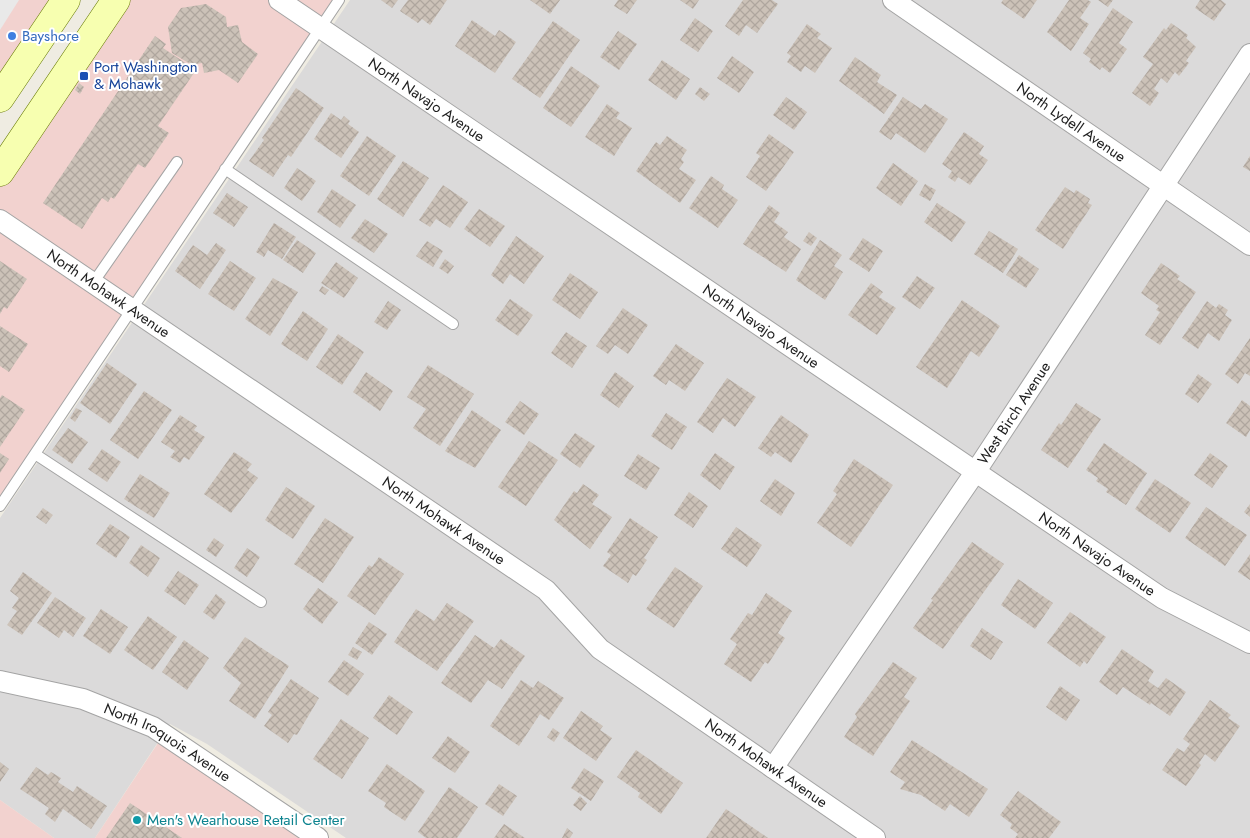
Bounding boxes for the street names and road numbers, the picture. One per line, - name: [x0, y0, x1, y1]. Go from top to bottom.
- street label: North Navajo Avenue: [364, 52, 489, 147]
- street label: North Lydell Avenue: [1012, 77, 1130, 168]
- street label: North Mohawk Avenue: [42, 244, 175, 343]
- street label: North Navajo Avenue: [698, 279, 824, 374]
- street label: West Birch Avenue: [972, 357, 1056, 469]
- street label: North Mohawk Avenue: [378, 471, 510, 570]
- street label: North Navajo Avenue: [1034, 507, 1160, 602]
- street label: North Iroquois Avenue: [100, 697, 235, 787]
- street label: North Mohawk Avenue: [700, 713, 832, 813]

